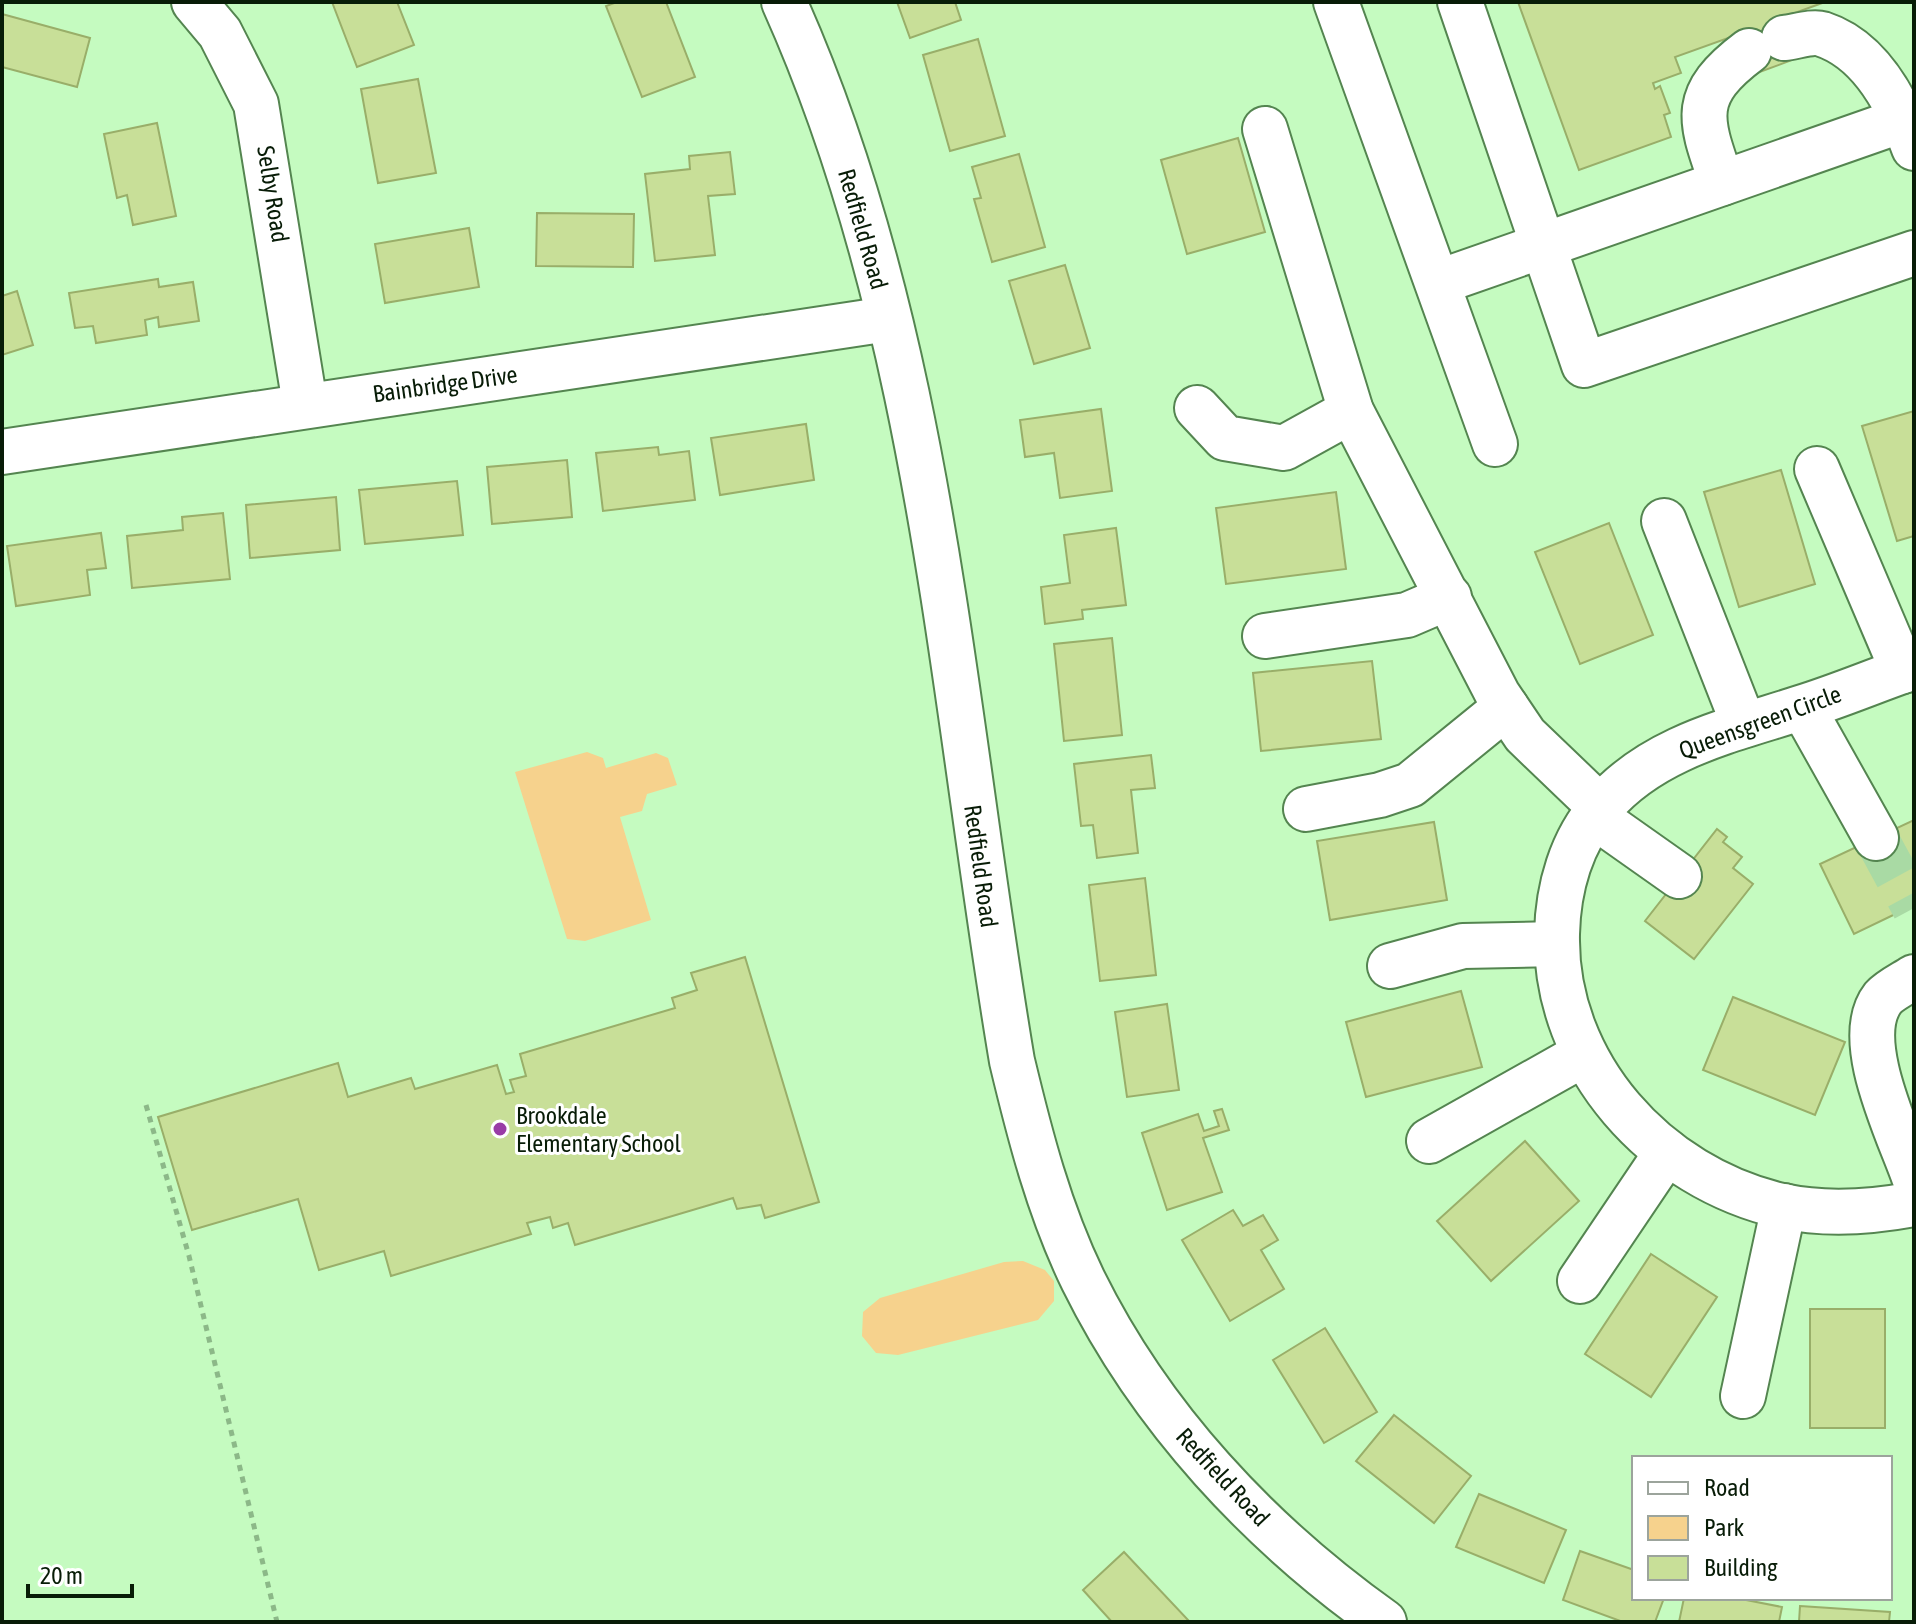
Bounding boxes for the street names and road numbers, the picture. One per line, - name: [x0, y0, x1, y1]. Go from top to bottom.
- street label: Selby Road: [252, 144, 294, 244]
- street label: Redfield Road: [833, 166, 893, 292]
- street label: Bainbridge Drive: [371, 360, 519, 408]
- street label: Queensgreen Circle: [1675, 680, 1845, 764]
- street label: Redfield Road: [959, 803, 1003, 929]
- street label: Redfield Road: [1171, 1423, 1275, 1531]

